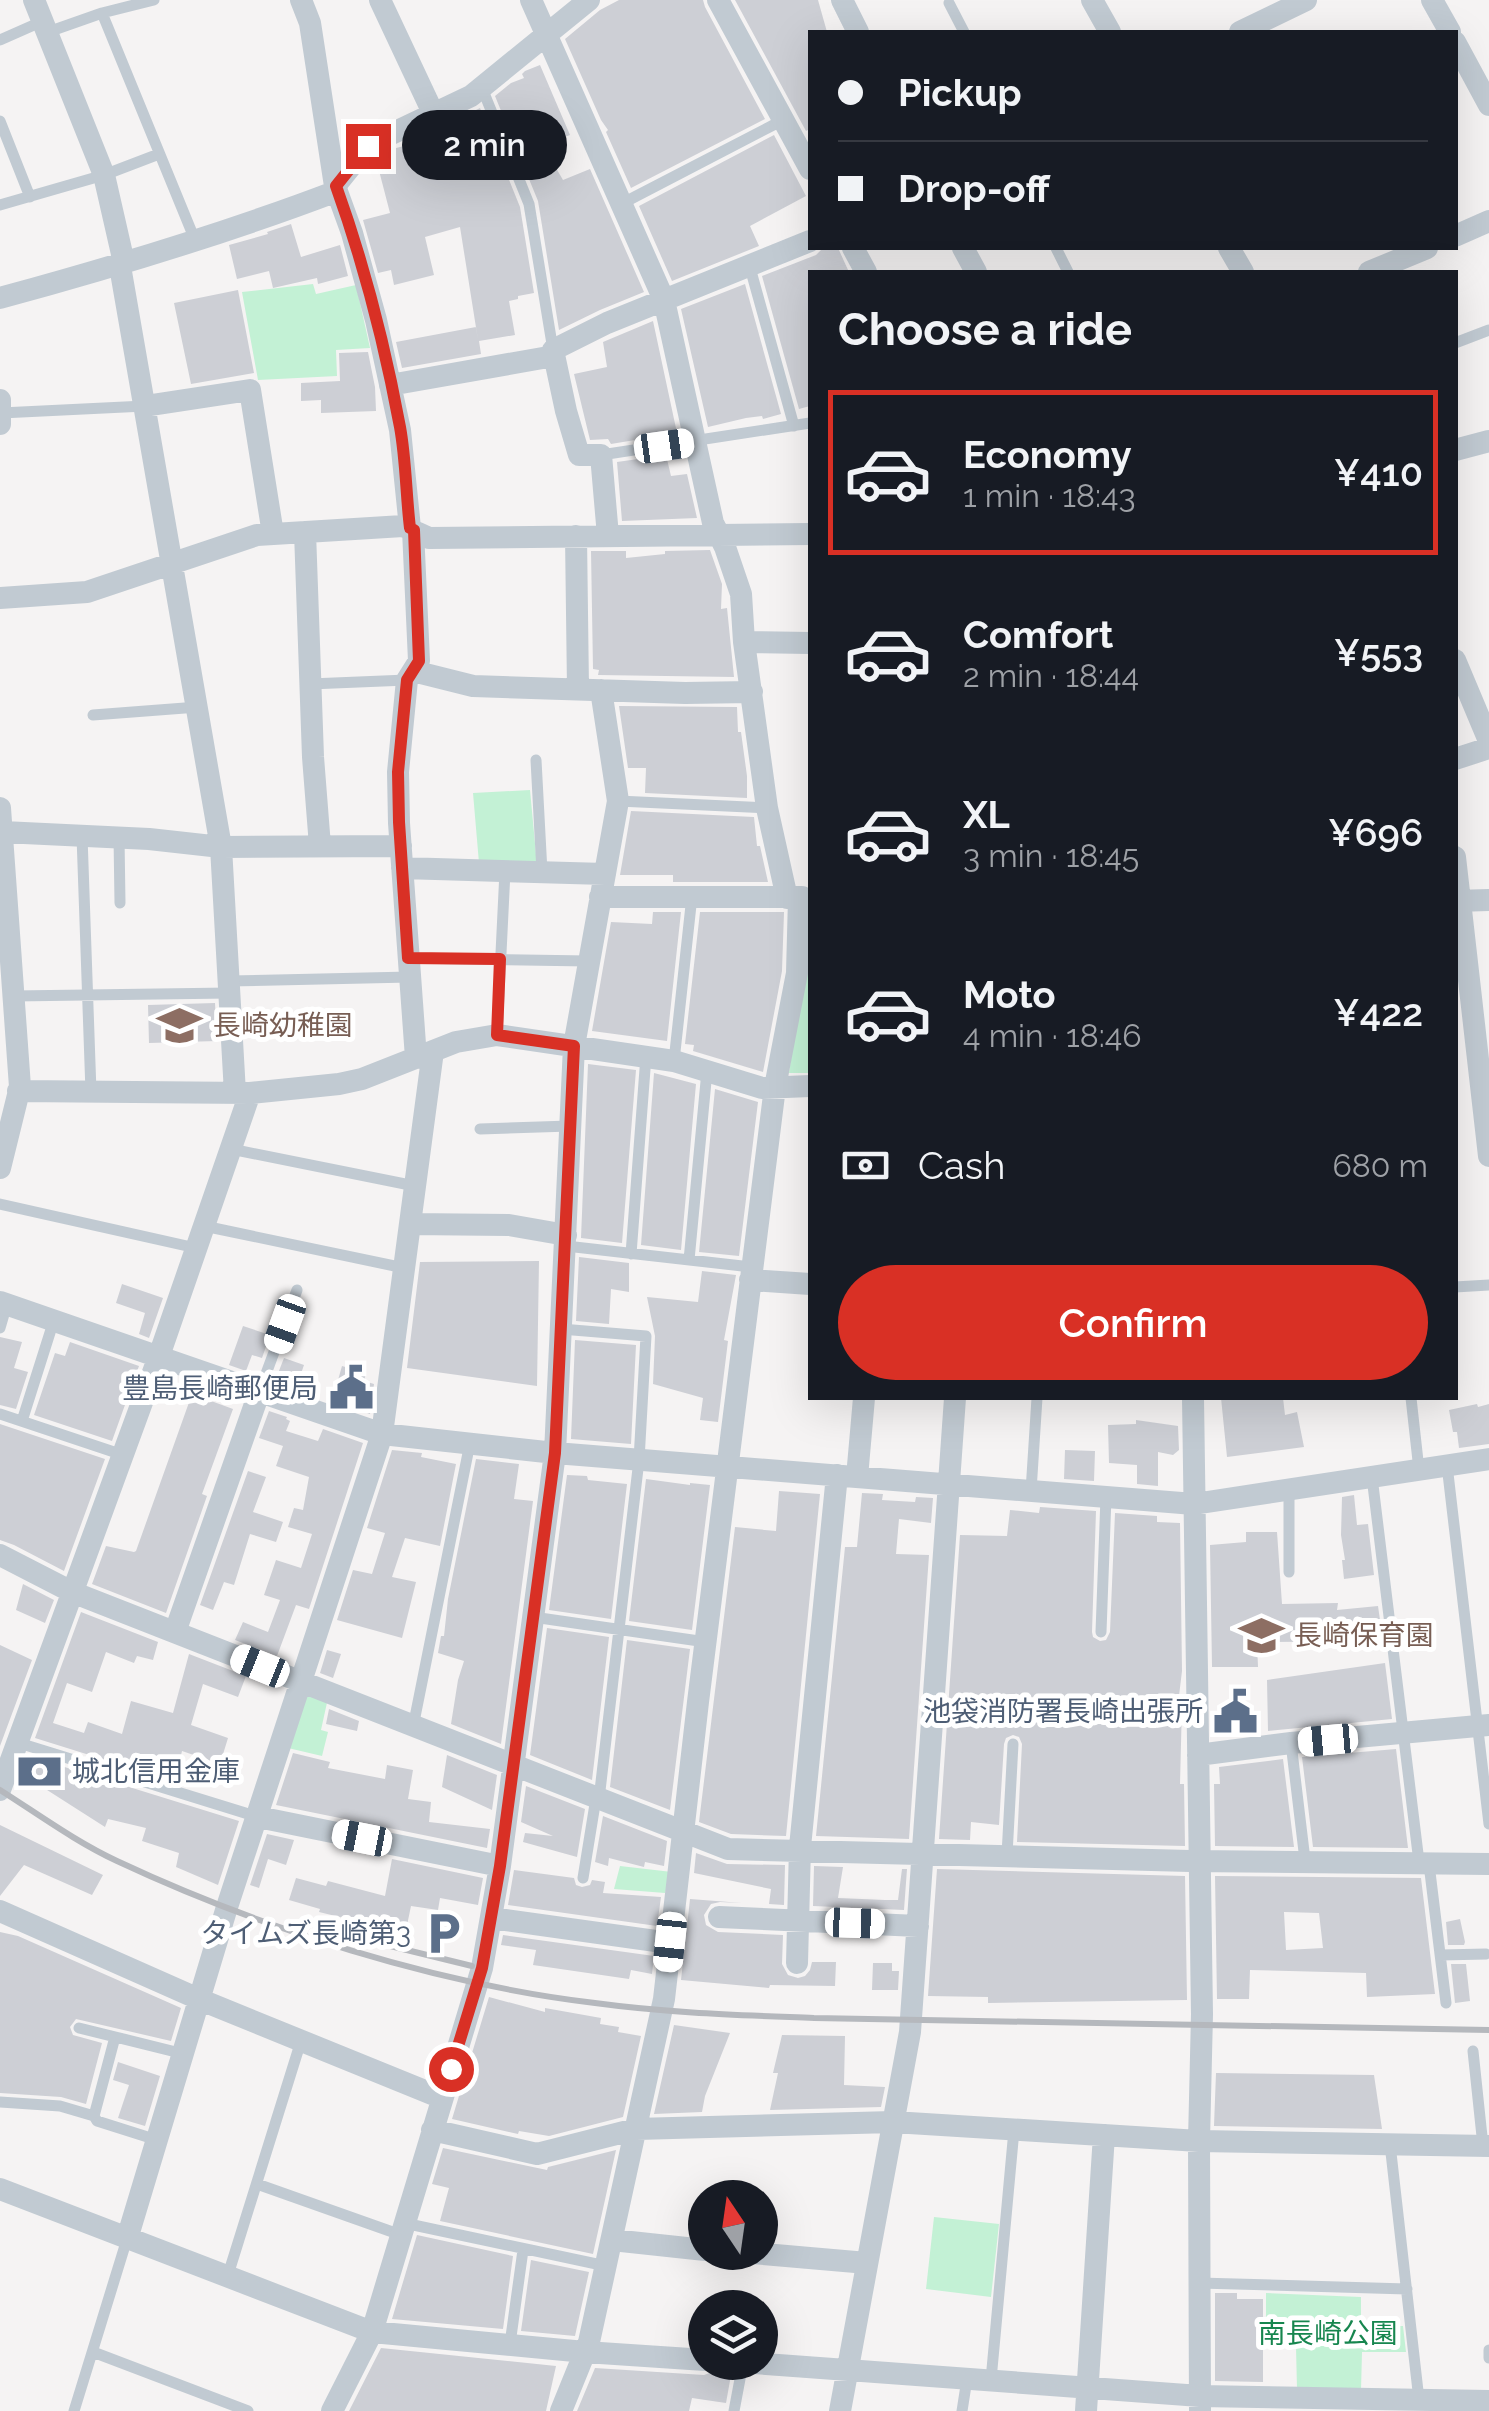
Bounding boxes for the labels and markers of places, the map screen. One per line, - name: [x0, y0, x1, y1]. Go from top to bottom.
- school or university icon: 長崎幼稚園: [156, 1001, 204, 1049]
- place label: 長崎幼稚園: [213, 1009, 353, 1042]
- public building icon: 豊島長崎郵便局: [327, 1364, 375, 1412]
- place label: 豊島長崎郵便局: [122, 1372, 318, 1405]
- school or university icon: 長崎保育園: [1237, 1611, 1285, 1659]
- place label: 長崎保育園: [1294, 1619, 1434, 1652]
- public building icon: 池袋消防署長崎出張所: [1212, 1687, 1260, 1735]
- place label: 池袋消防署長崎出張所: [923, 1695, 1203, 1728]
- bank icon: 城北信用金庫: [15, 1747, 63, 1795]
- place label: 城北信用金庫: [72, 1755, 240, 1788]
- parking icon: タイムズ長崎第3: [420, 1909, 468, 1957]
- place label: タイムズ長崎第3: [201, 1917, 411, 1950]

